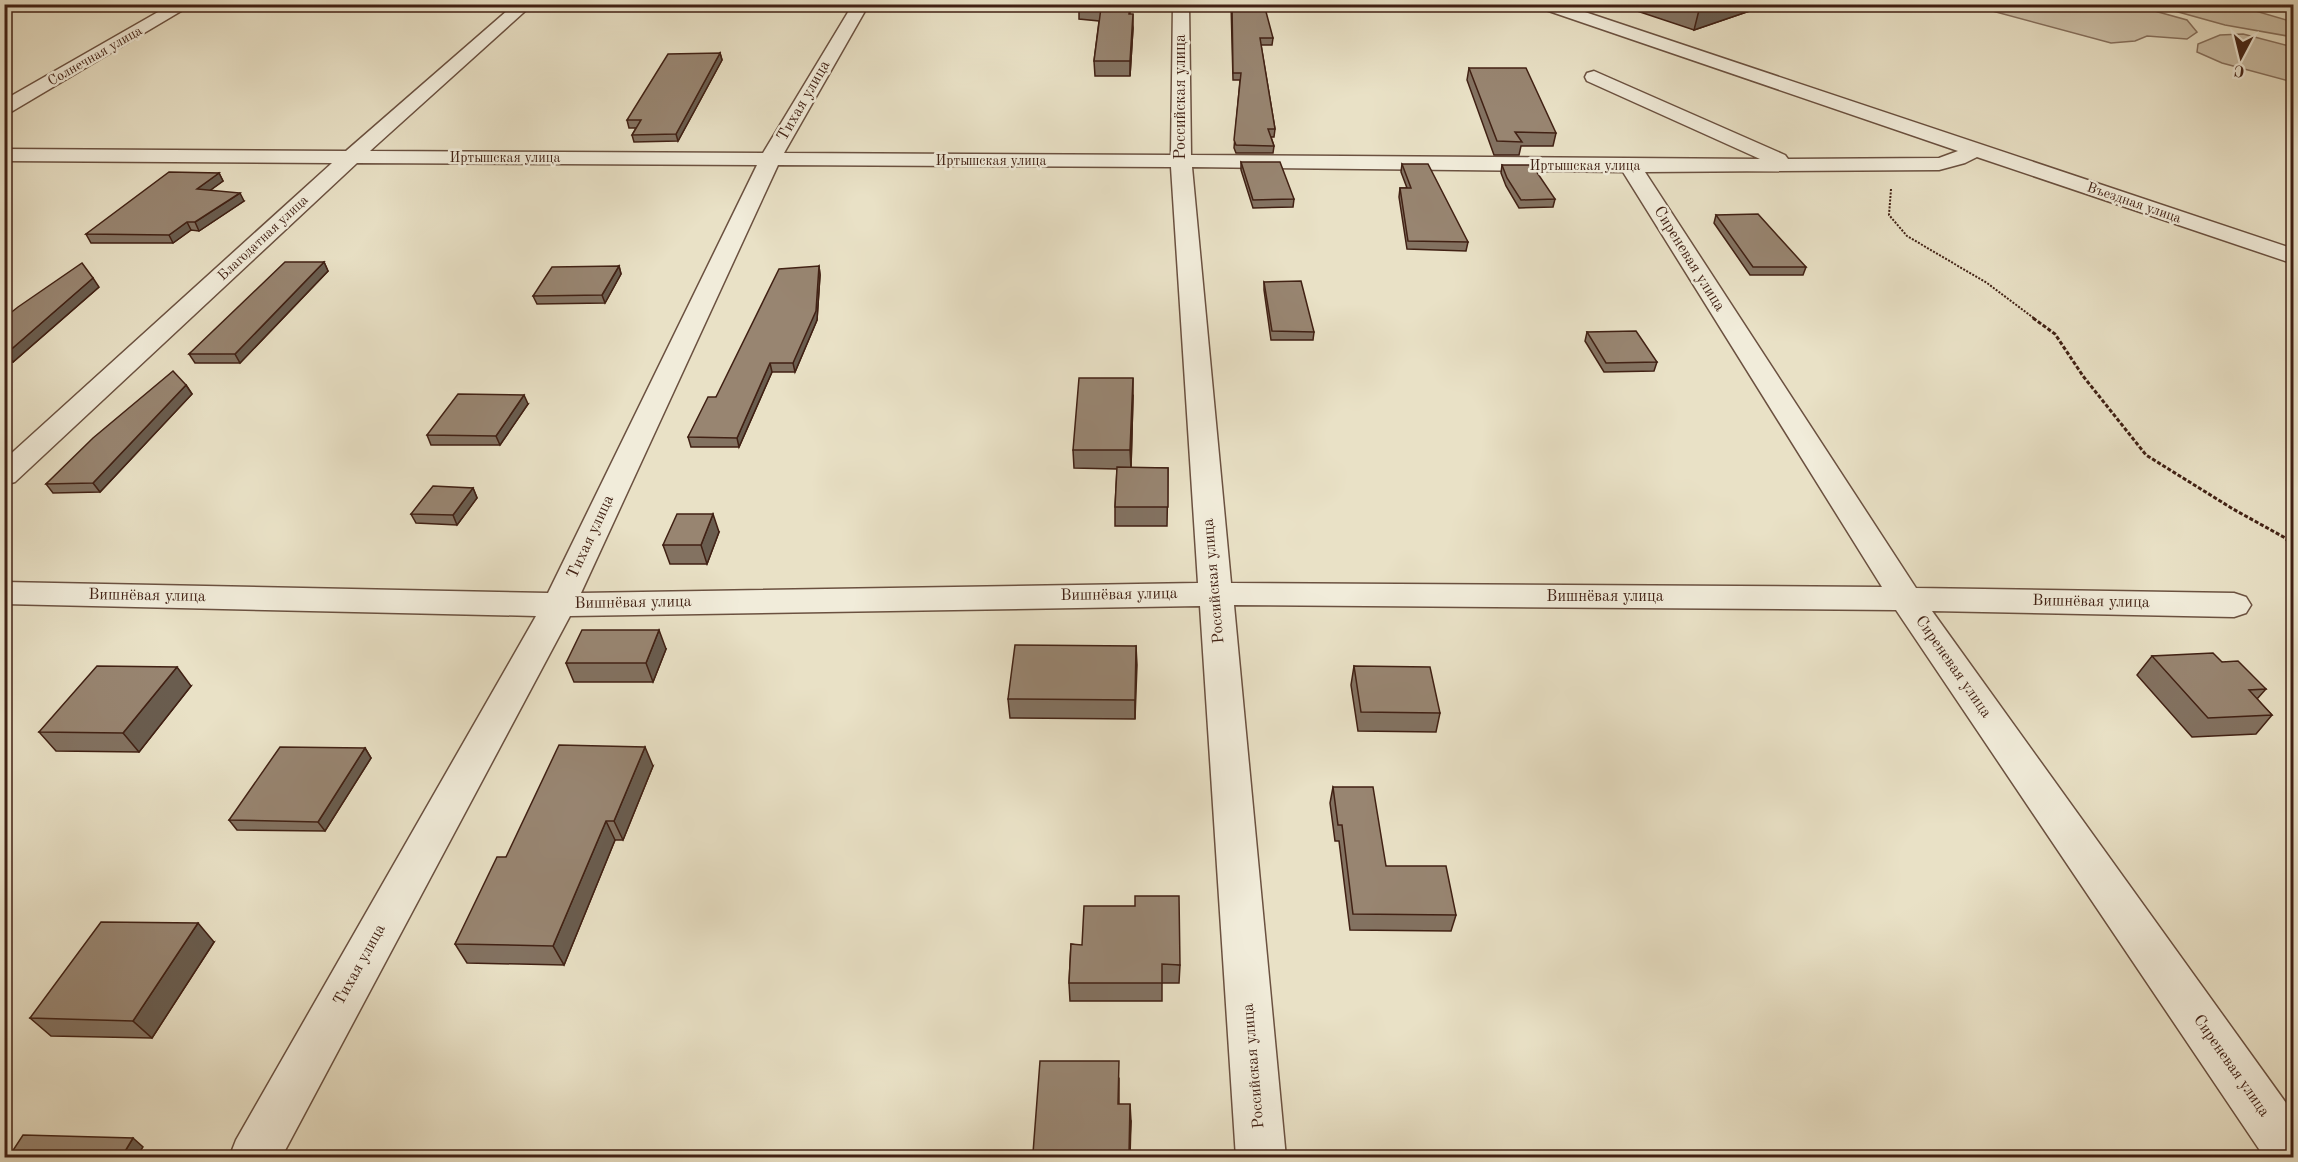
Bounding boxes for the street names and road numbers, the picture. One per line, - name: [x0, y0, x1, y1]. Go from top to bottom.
- street label: Солнечная улица: [46, 23, 145, 89]
- street label: Российская улица: [1173, 34, 1189, 160]
- street label: Тихая улица: [775, 58, 833, 144]
- street label: Иртышская улица: [450, 151, 561, 165]
- street label: Иртышская улица: [936, 154, 1047, 168]
- street label: Иртышская улица: [1530, 159, 1641, 173]
- street label: Въездная улица: [2085, 180, 2183, 226]
- street label: Благодатная улица: [215, 193, 311, 283]
- street label: Сиреневая улица: [1650, 204, 1728, 314]
- street label: Тихая улица: [565, 493, 617, 581]
- street label: Российская улица: [1201, 518, 1227, 644]
- street label: Вишнёвая улица: [1060, 586, 1178, 604]
- street label: Вишнёвая улица: [88, 587, 206, 605]
- street label: Вишнёвая улица: [1546, 589, 1664, 605]
- street label: Вишнёвая улица: [2032, 593, 2150, 611]
- street label: Вишнёвая улица: [574, 594, 692, 612]
- street label: Сиреневая улица: [1912, 613, 1994, 721]
- street label: Тихая улица: [331, 922, 389, 1008]
- street label: Российская улица: [1241, 1003, 1267, 1129]
- street label: Сиреневая улица: [2190, 1012, 2272, 1120]

